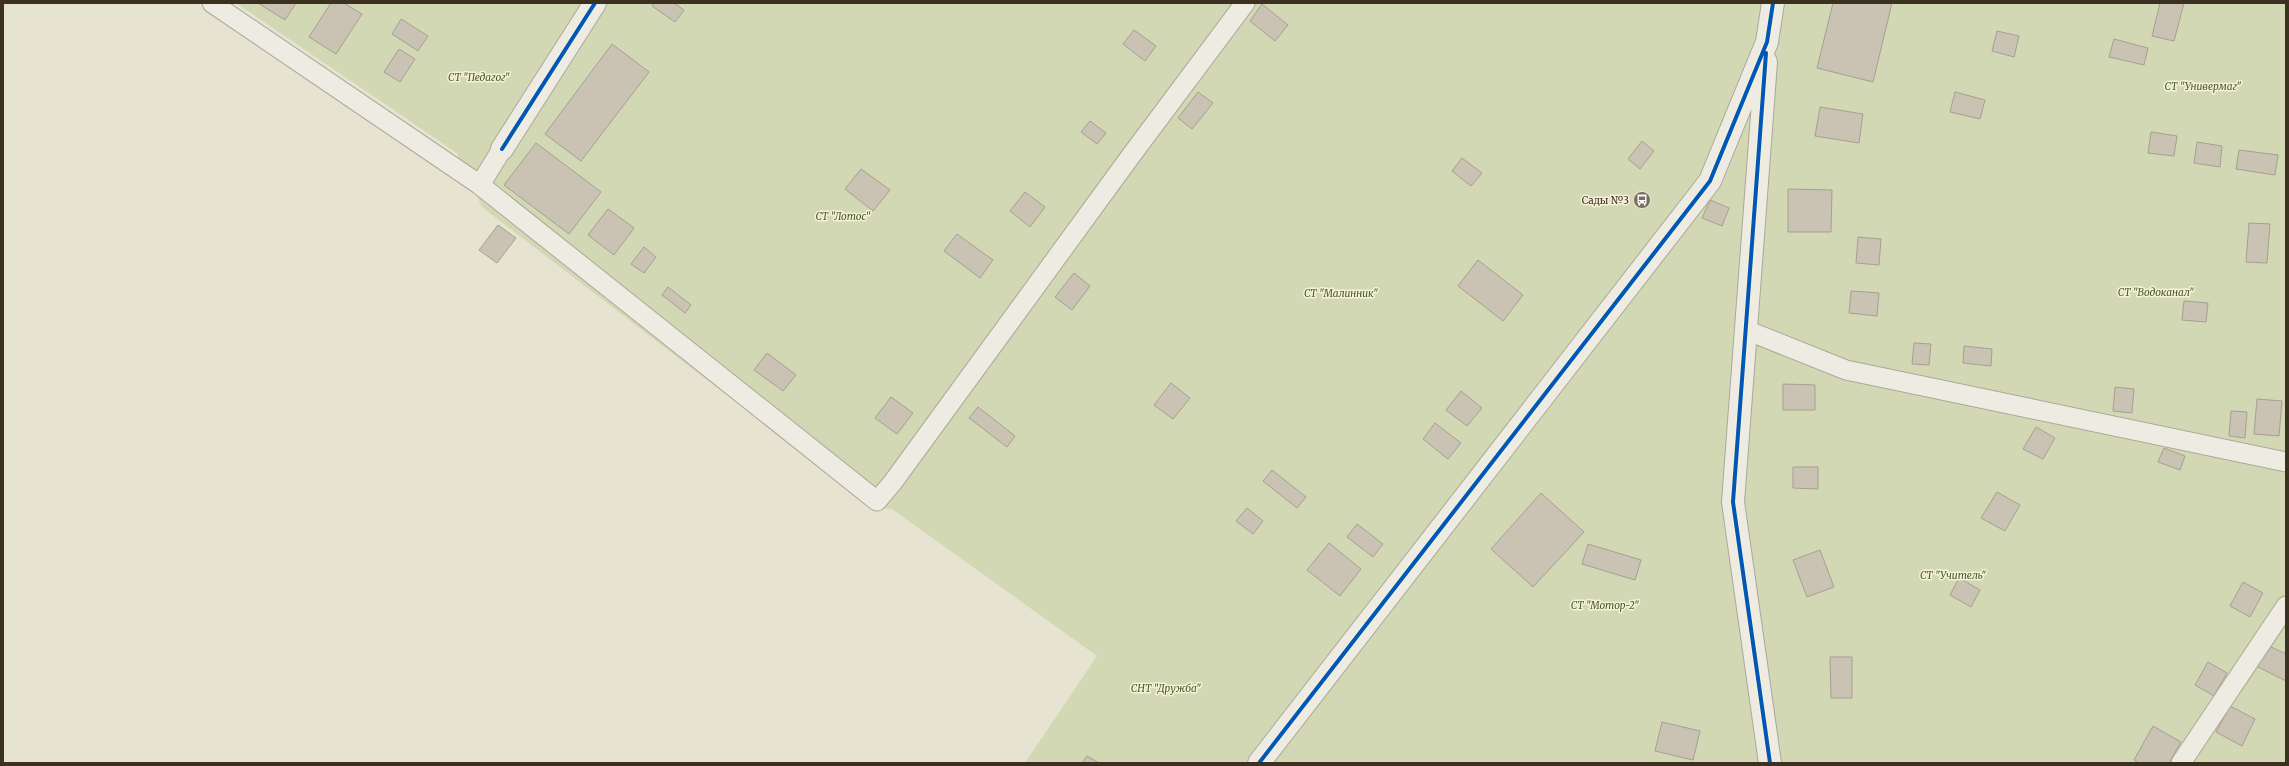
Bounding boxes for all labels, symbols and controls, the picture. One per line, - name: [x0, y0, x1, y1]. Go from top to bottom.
- park label: СТ "Педагог": [448, 71, 510, 84]
- park label: СТ "Универмаг": [2165, 80, 2241, 93]
- bus stop icon: Сады №3: [1632, 190, 1652, 210]
- place label: Сады №3: [1582, 194, 1629, 207]
- park label: СТ "Лотос": [815, 210, 871, 223]
- park label: СТ "Водоканал": [2118, 286, 2194, 299]
- park label: СТ "Малинник": [1304, 287, 1378, 300]
- park label: СТ "Учитель": [1920, 569, 1986, 582]
- park label: СТ "Мотор-2": [1571, 599, 1639, 612]
- park label: СНТ "Дружба": [1131, 682, 1201, 695]

